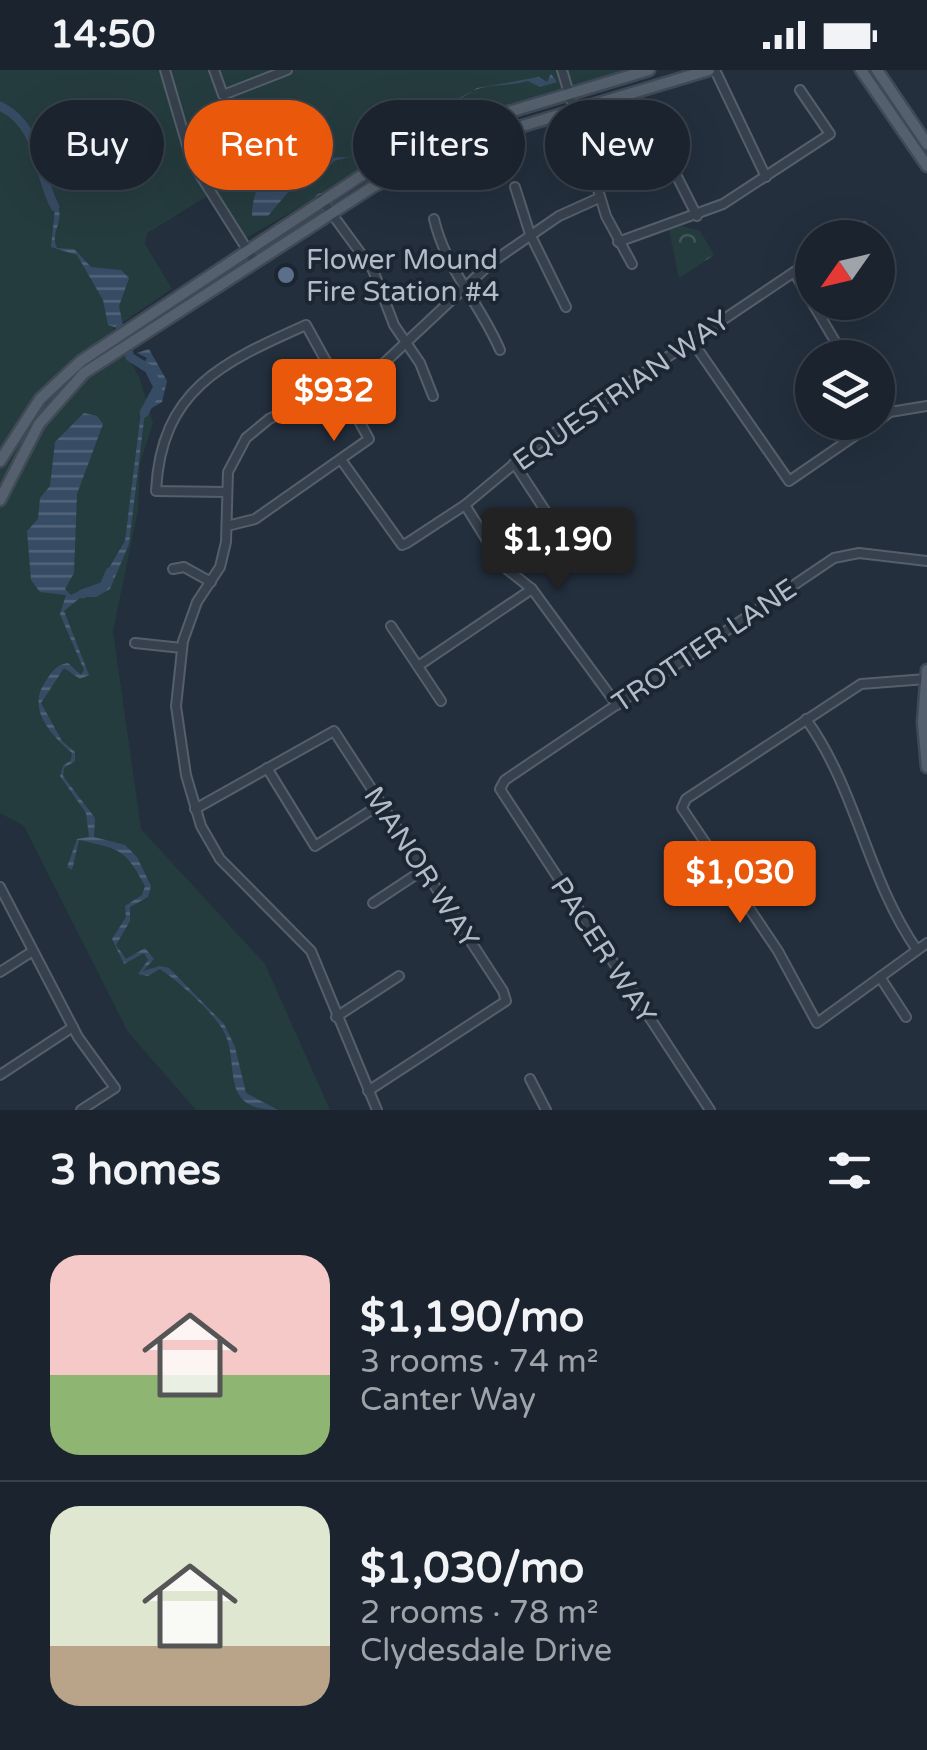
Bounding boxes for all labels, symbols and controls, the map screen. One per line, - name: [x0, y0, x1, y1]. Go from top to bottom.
- text: 14:50: [50, 12, 155, 58]
- chip: Buy: [30, 100, 164, 190]
- chip: Rent: [184, 100, 333, 190]
- chip: Filters: [353, 100, 525, 190]
- chip: New: [545, 100, 690, 190]
- north arrow: [795, 220, 895, 320]
- map controls: [795, 220, 895, 440]
- place label: Flower Mound Fire Station #4: [306, 243, 500, 309]
- marker: Flower Mound Fire Station #4: [275, 264, 297, 286]
- street label: EQUESTRIAN WAY: [507, 303, 737, 478]
- button: layers: [795, 340, 895, 440]
- pin: $932: [275, 359, 393, 444]
- text: $932: [294, 372, 374, 410]
- pin: $1,190: [477, 508, 639, 593]
- text: $1,190: [504, 521, 612, 559]
- street label: TROTTER LANE: [606, 572, 803, 720]
- street label: MANOR WAY: [356, 780, 486, 955]
- pin: $1,030: [659, 841, 821, 926]
- text: $1,030: [686, 854, 794, 892]
- street label: PACER WAY: [543, 871, 663, 1030]
- icon: filters: [822, 1143, 877, 1198]
- text: 3 homes: [50, 1145, 221, 1196]
- text: $1,190/mo: [360, 1292, 584, 1343]
- icon: home: [130, 1295, 250, 1415]
- text: 3 rooms · 74 m²: [360, 1343, 599, 1381]
- text: Canter Way: [360, 1381, 536, 1419]
- text: $1,030/mo: [360, 1543, 584, 1594]
- icon: home: [130, 1546, 250, 1666]
- text: 2 rooms · 78 m²: [360, 1594, 599, 1632]
- text: Clydesdale Drive: [360, 1632, 612, 1670]

